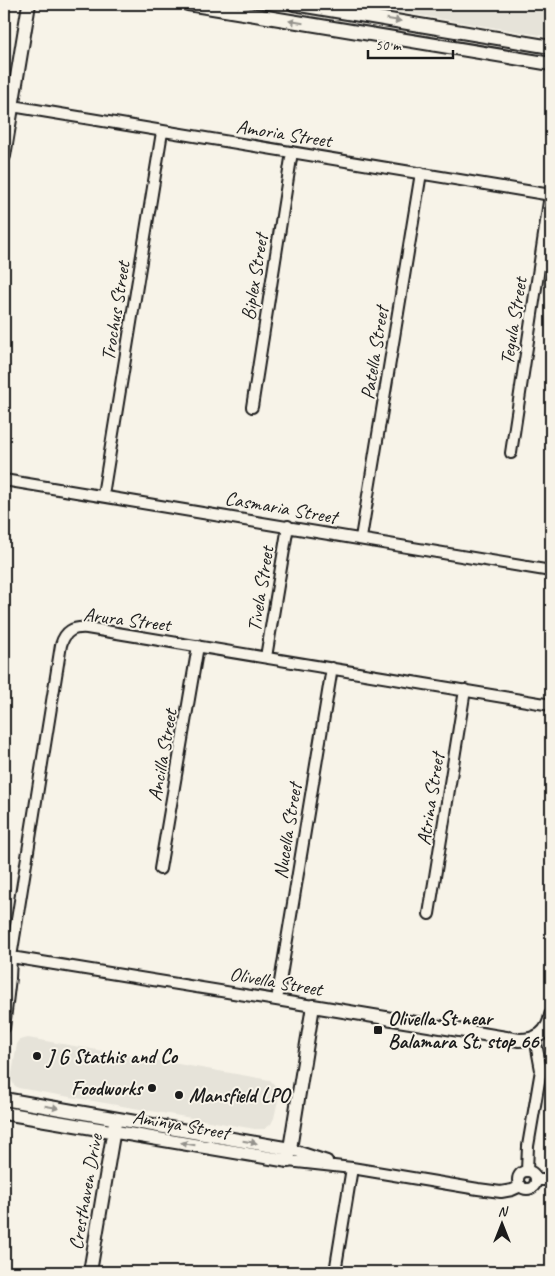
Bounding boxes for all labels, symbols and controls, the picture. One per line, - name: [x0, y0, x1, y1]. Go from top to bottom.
- one-way arrow: [288, 17, 304, 25]
- one-way arrow: [387, 17, 403, 25]
- scale bar: [368, 28, 452, 60]
- text: 50 m: [375, 36, 402, 55]
- street label: Amoria Street: [235, 114, 336, 154]
- street label: Biplex Street: [235, 229, 274, 322]
- street label: Trochus Street: [95, 257, 136, 362]
- street label: Tegula Street: [494, 273, 533, 366]
- street label: Patella Street: [355, 302, 395, 401]
- street label: Casmaria Street: [223, 485, 342, 530]
- street label: Tivela Street: [241, 542, 280, 633]
- street label: Arura Street: [82, 602, 174, 638]
- street label: Ancilla Street: [142, 705, 183, 803]
- street label: Atrina Street: [411, 748, 451, 847]
- street label: Nucella Street: [268, 778, 308, 881]
- street label: Olivella Street: [228, 961, 326, 1002]
- place label: Olivella St near Balamara St, stop 66: [388, 1006, 540, 1054]
- marker: Olivella St near Balamara St, stop 66: [372, 1024, 384, 1036]
- place label: J G Stathis and Co: [45, 1044, 179, 1069]
- marker: J G Stathis and Co: [31, 1050, 43, 1062]
- place label: Foodworks: [71, 1076, 144, 1101]
- marker: Foodworks: [146, 1082, 158, 1094]
- place label: Mansfield LPO: [189, 1083, 292, 1108]
- marker: Mansfield LPO: [173, 1089, 185, 1101]
- one-way arrow: [44, 1103, 60, 1111]
- street label: Aminya Street: [131, 1104, 234, 1146]
- street label: Cresthaven Drive: [63, 1131, 108, 1252]
- one-way arrow: [179, 1139, 195, 1147]
- one-way arrow: [243, 1139, 259, 1147]
- north arrow: [478, 1198, 528, 1248]
- text: N: [498, 1203, 509, 1220]

